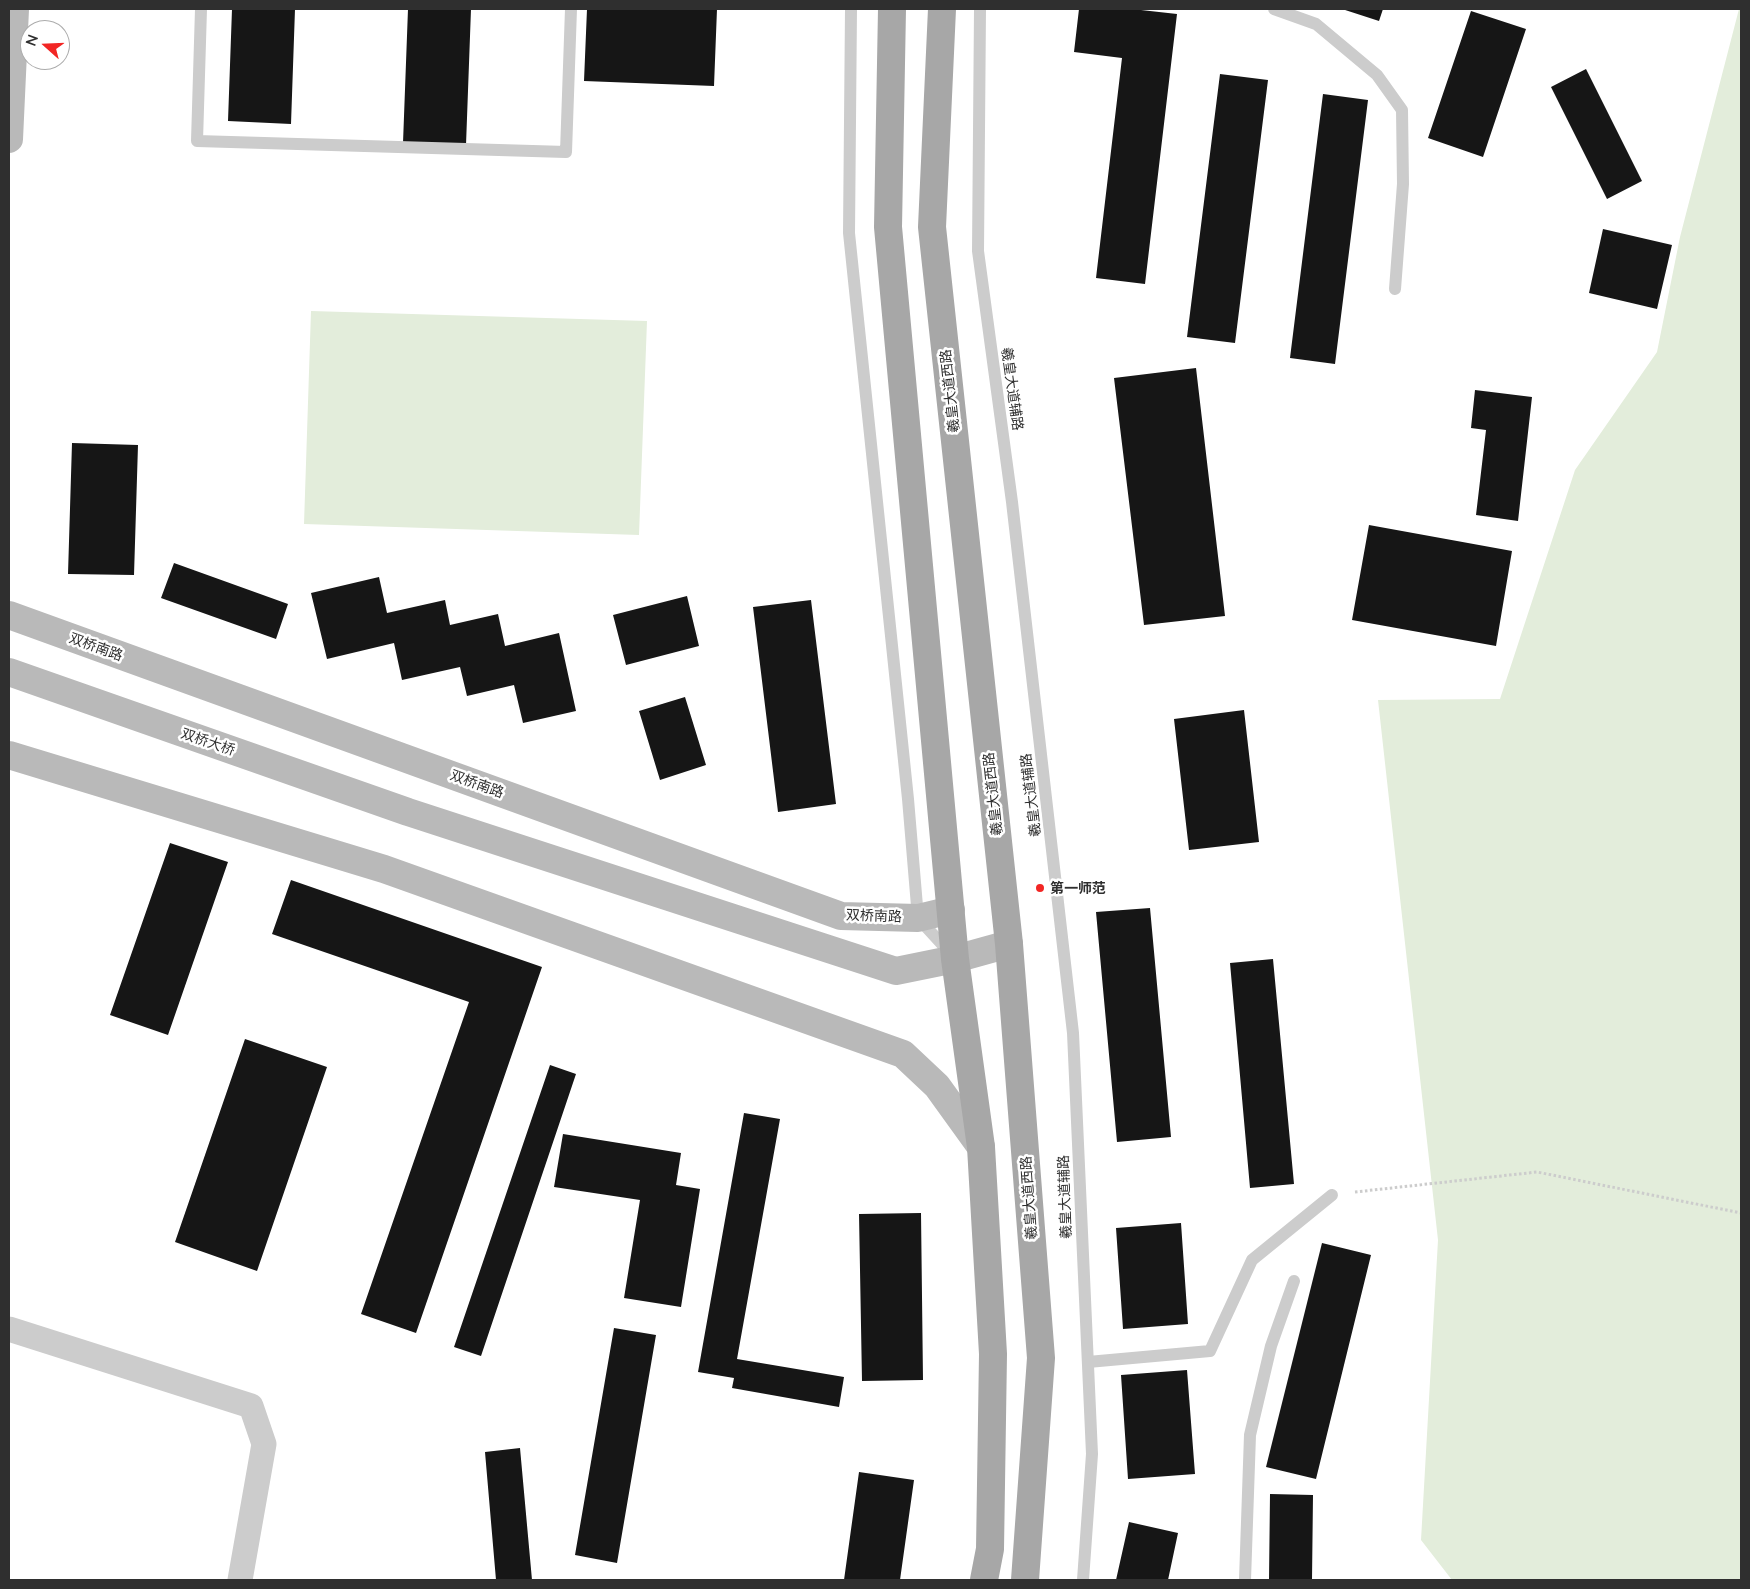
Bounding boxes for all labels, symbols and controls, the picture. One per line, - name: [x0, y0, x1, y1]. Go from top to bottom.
- north arrow: [20, 20, 70, 70]
- text: N: [22, 32, 41, 48]
- street label: 羲皇大道辅路: [998, 346, 1026, 432]
- street label: 羲皇大道西路: [937, 348, 963, 434]
- street label: 双桥南路: [67, 630, 125, 664]
- street label: 双桥大桥: [179, 725, 237, 759]
- street label: 羲皇大道西路: [980, 751, 1006, 837]
- street label: 羲皇大道辅路: [1018, 752, 1044, 838]
- street label: 双桥南路: [448, 767, 506, 801]
- place label: 第一师范: [1050, 880, 1106, 896]
- marker: 第一师范: [1034, 882, 1046, 894]
- street label: 双桥南路: [846, 907, 902, 925]
- street label: 羲皇大道辅路: [1055, 1155, 1075, 1239]
- street label: 羲皇大道西路: [1018, 1156, 1040, 1240]

